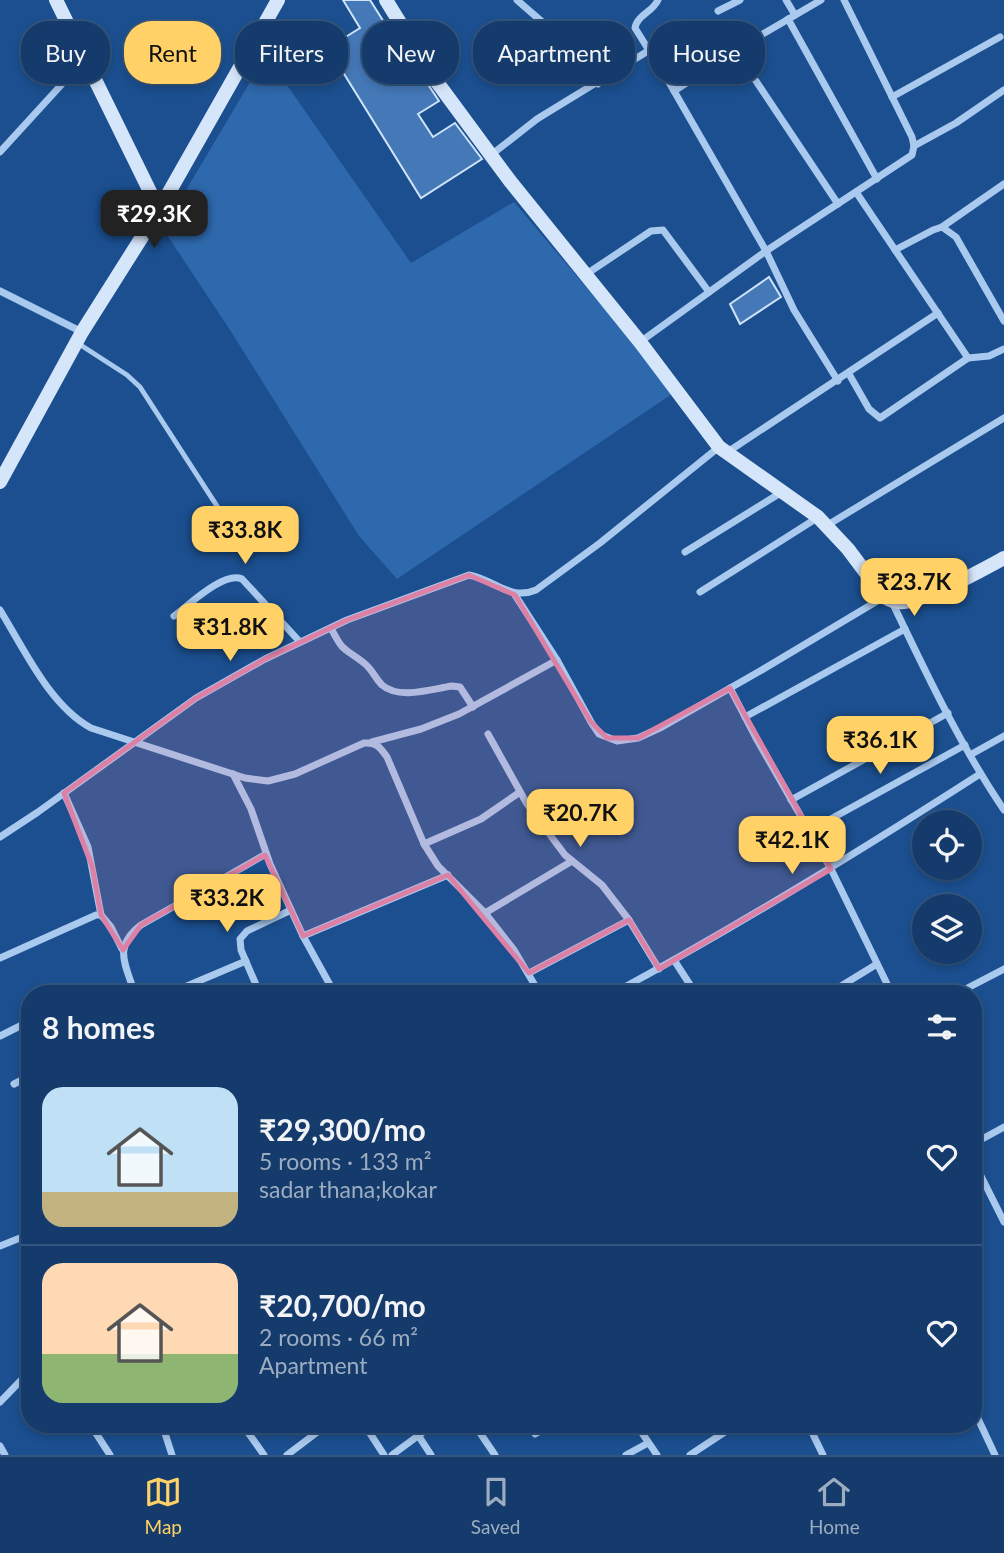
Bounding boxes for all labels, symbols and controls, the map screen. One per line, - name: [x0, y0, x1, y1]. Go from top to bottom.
- chip: Buy: [21, 21, 110, 84]
- chip: Rent: [124, 21, 221, 84]
- chip: Filters: [235, 21, 348, 84]
- chip: New: [362, 21, 459, 84]
- chip: Apartment: [473, 21, 635, 84]
- chip: House: [649, 21, 765, 84]
- pin: ₹29.3K: [97, 190, 211, 250]
- text: ₹29.3K: [117, 199, 191, 227]
- pin: ₹33.8K: [188, 506, 302, 566]
- text: ₹33.8K: [208, 515, 282, 543]
- pin: ₹23.7K: [857, 558, 971, 618]
- text: ₹23.7K: [877, 567, 951, 595]
- pin: ₹31.8K: [173, 604, 287, 663]
- text: ₹31.8K: [193, 612, 267, 640]
- pin: ₹36.1K: [823, 716, 937, 776]
- text: ₹36.1K: [843, 725, 917, 753]
- pin: ₹20.7K: [523, 790, 637, 849]
- text: ₹20.7K: [543, 798, 617, 826]
- map controls: [912, 810, 982, 964]
- button: locate: [912, 810, 982, 880]
- pin: ₹42.1K: [735, 816, 849, 876]
- text: ₹42.1K: [755, 825, 829, 853]
- pin: ₹33.2K: [170, 874, 284, 934]
- text: ₹33.2K: [190, 883, 264, 911]
- button: layers: [912, 894, 982, 964]
- icon: filters: [923, 1008, 961, 1046]
- text: 8 homes: [42, 1009, 155, 1045]
- text: ₹29,300/mo: [259, 1111, 426, 1147]
- icon: home: [98, 1115, 182, 1199]
- icon: heart: [923, 1138, 961, 1176]
- text: 5 rooms · 133 m²: [259, 1147, 431, 1175]
- text: sadar thana;kokar: [259, 1175, 437, 1203]
- text: ₹20,700/mo: [259, 1287, 426, 1323]
- icon: home: [98, 1291, 182, 1375]
- icon: heart: [923, 1314, 961, 1352]
- text: 2 rooms · 66 m²: [259, 1323, 418, 1351]
- text: Apartment: [259, 1351, 367, 1379]
- tab: Map: [144, 1473, 182, 1538]
- tab: Saved: [471, 1473, 520, 1538]
- tab: Home: [809, 1473, 860, 1538]

